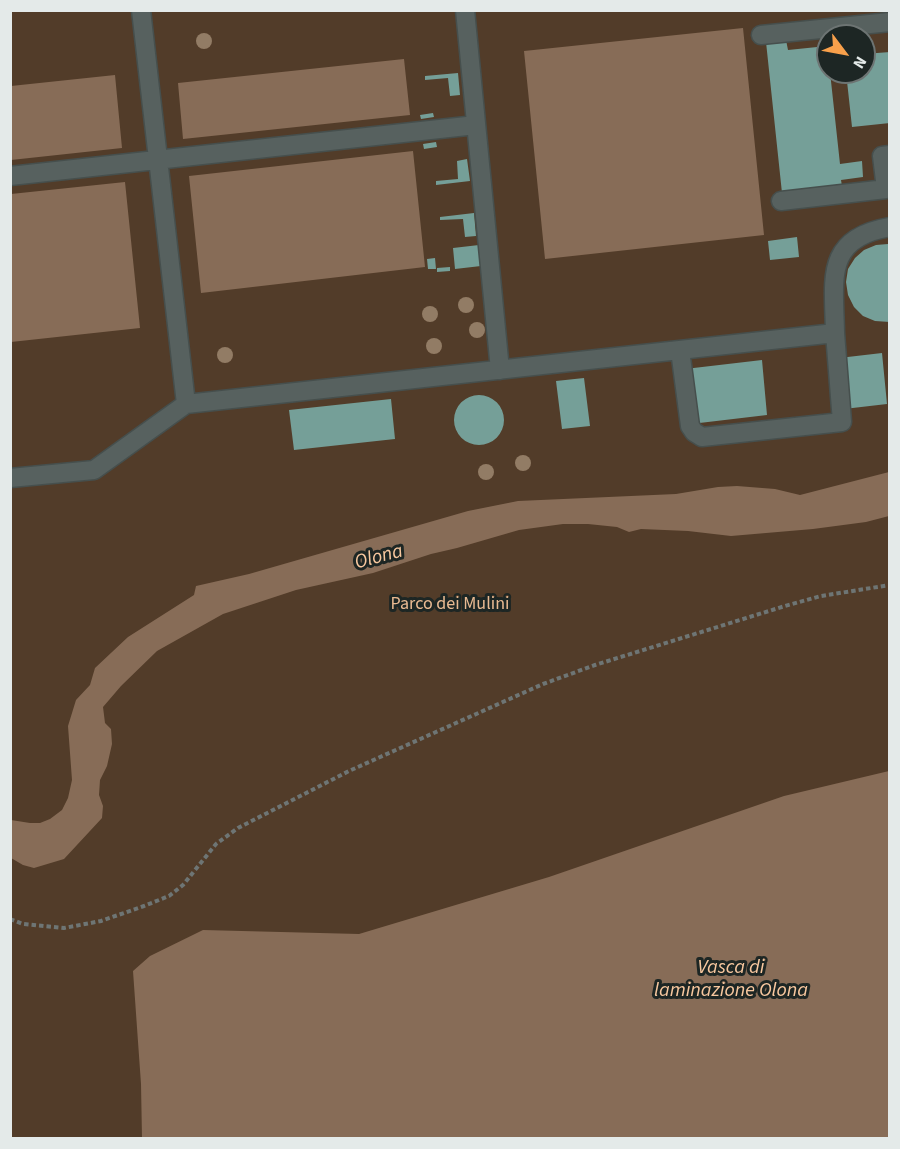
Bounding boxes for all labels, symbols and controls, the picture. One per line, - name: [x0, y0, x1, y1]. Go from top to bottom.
- north arrow: [816, 24, 876, 84]
- text: N: [847, 52, 872, 73]
- water label: Olona: [352, 540, 406, 576]
- park label: Parco dei Mulini: [391, 594, 509, 616]
- water label: Vasca di laminazione Olona: [654, 957, 808, 1004]

